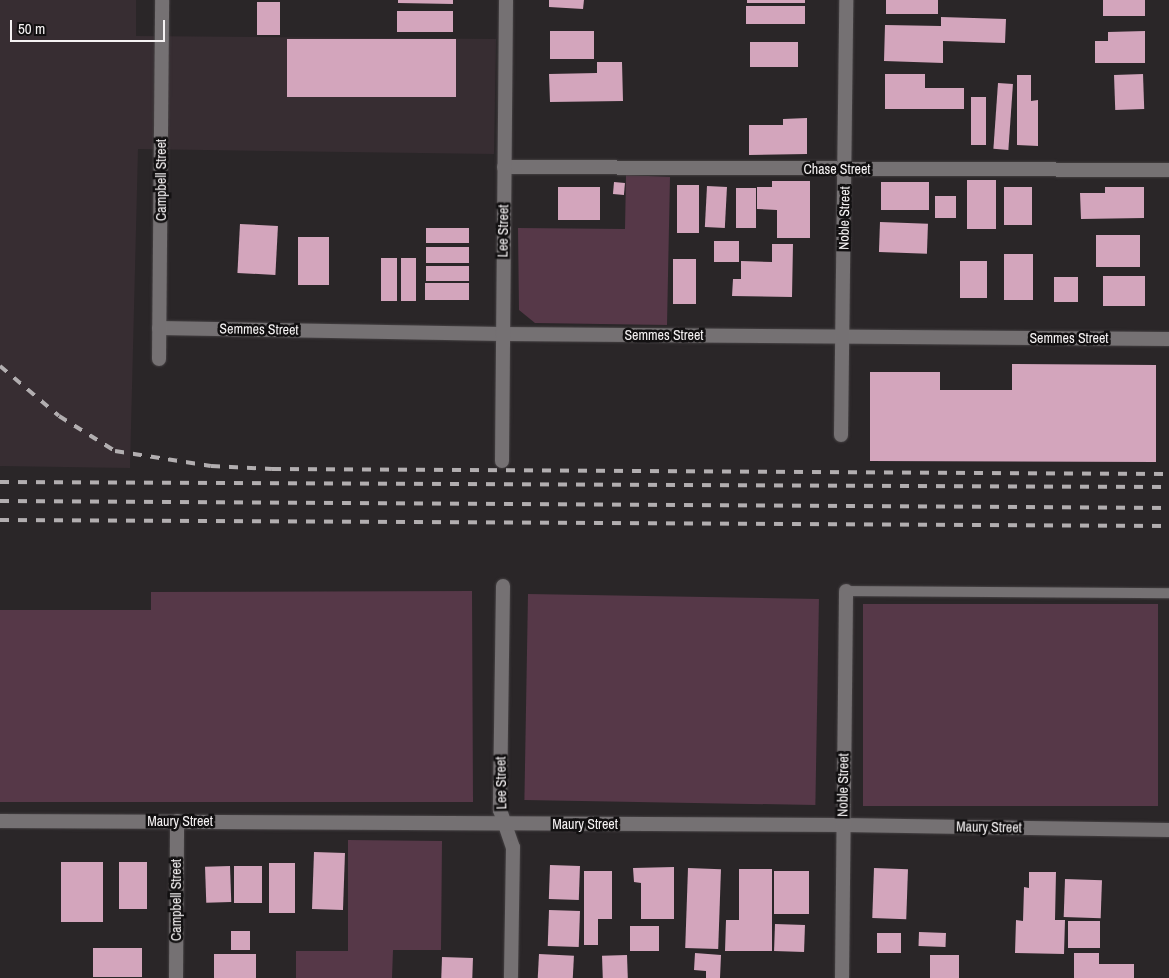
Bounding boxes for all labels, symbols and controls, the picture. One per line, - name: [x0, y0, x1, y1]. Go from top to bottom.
- scale bar: [12, 10, 168, 42]
- text: 50 m: [18, 18, 45, 39]
- street label: Campbell Street: [153, 139, 169, 221]
- street label: Chase Street: [803, 161, 871, 177]
- street label: Noble Street: [835, 186, 853, 250]
- street label: Lee Street: [494, 204, 512, 258]
- street label: Semmes Street: [219, 320, 299, 338]
- street label: Semmes Street: [624, 327, 704, 343]
- street label: Semmes Street: [1029, 330, 1109, 346]
- street label: Noble Street: [834, 753, 852, 817]
- street label: Lee Street: [492, 756, 510, 810]
- street label: Maury Street: [147, 813, 213, 829]
- street label: Maury Street: [552, 816, 618, 832]
- street label: Maury Street: [956, 818, 1022, 836]
- street label: Campbell Street: [168, 859, 184, 941]

